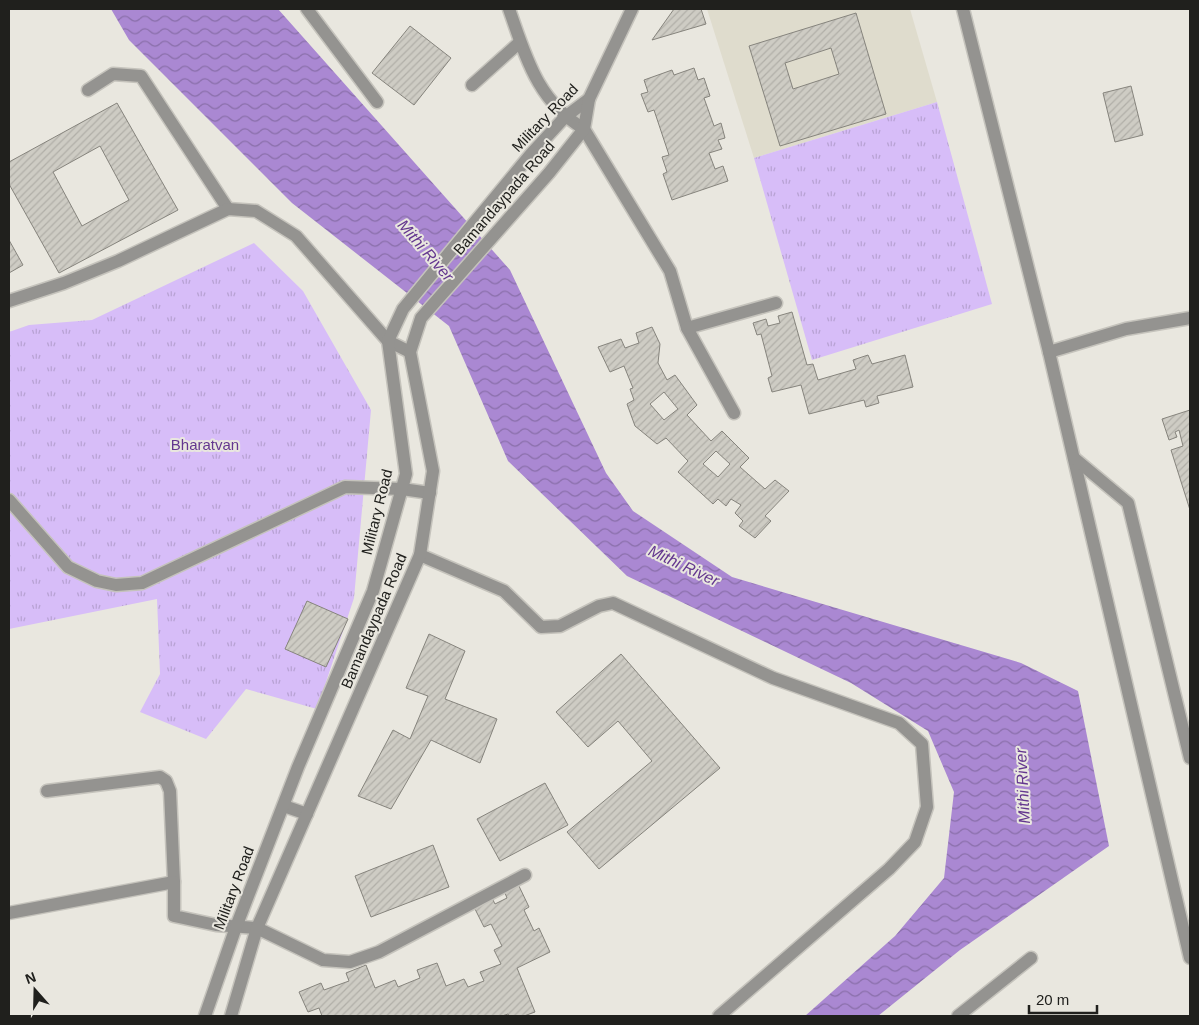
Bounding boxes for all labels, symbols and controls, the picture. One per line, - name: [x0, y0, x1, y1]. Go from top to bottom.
- street label: Military Road: [508, 80, 581, 155]
- street label: Bamandaypada Road: [450, 137, 558, 258]
- water label: Mithi River: [394, 216, 457, 285]
- park label: Bharatvan: [171, 436, 239, 453]
- street label: Military Road: [358, 467, 395, 556]
- water label: Mithi River: [646, 542, 722, 589]
- street label: Bamandaypada Road: [337, 551, 410, 691]
- water label: Mithi River: [1012, 747, 1033, 824]
- street label: Military Road: [210, 844, 257, 932]
- north arrow: [10, 965, 60, 1015]
- text: N: [23, 969, 38, 987]
- scale bar: [1029, 982, 1096, 1014]
- text: 20 m: [1036, 991, 1069, 1008]

